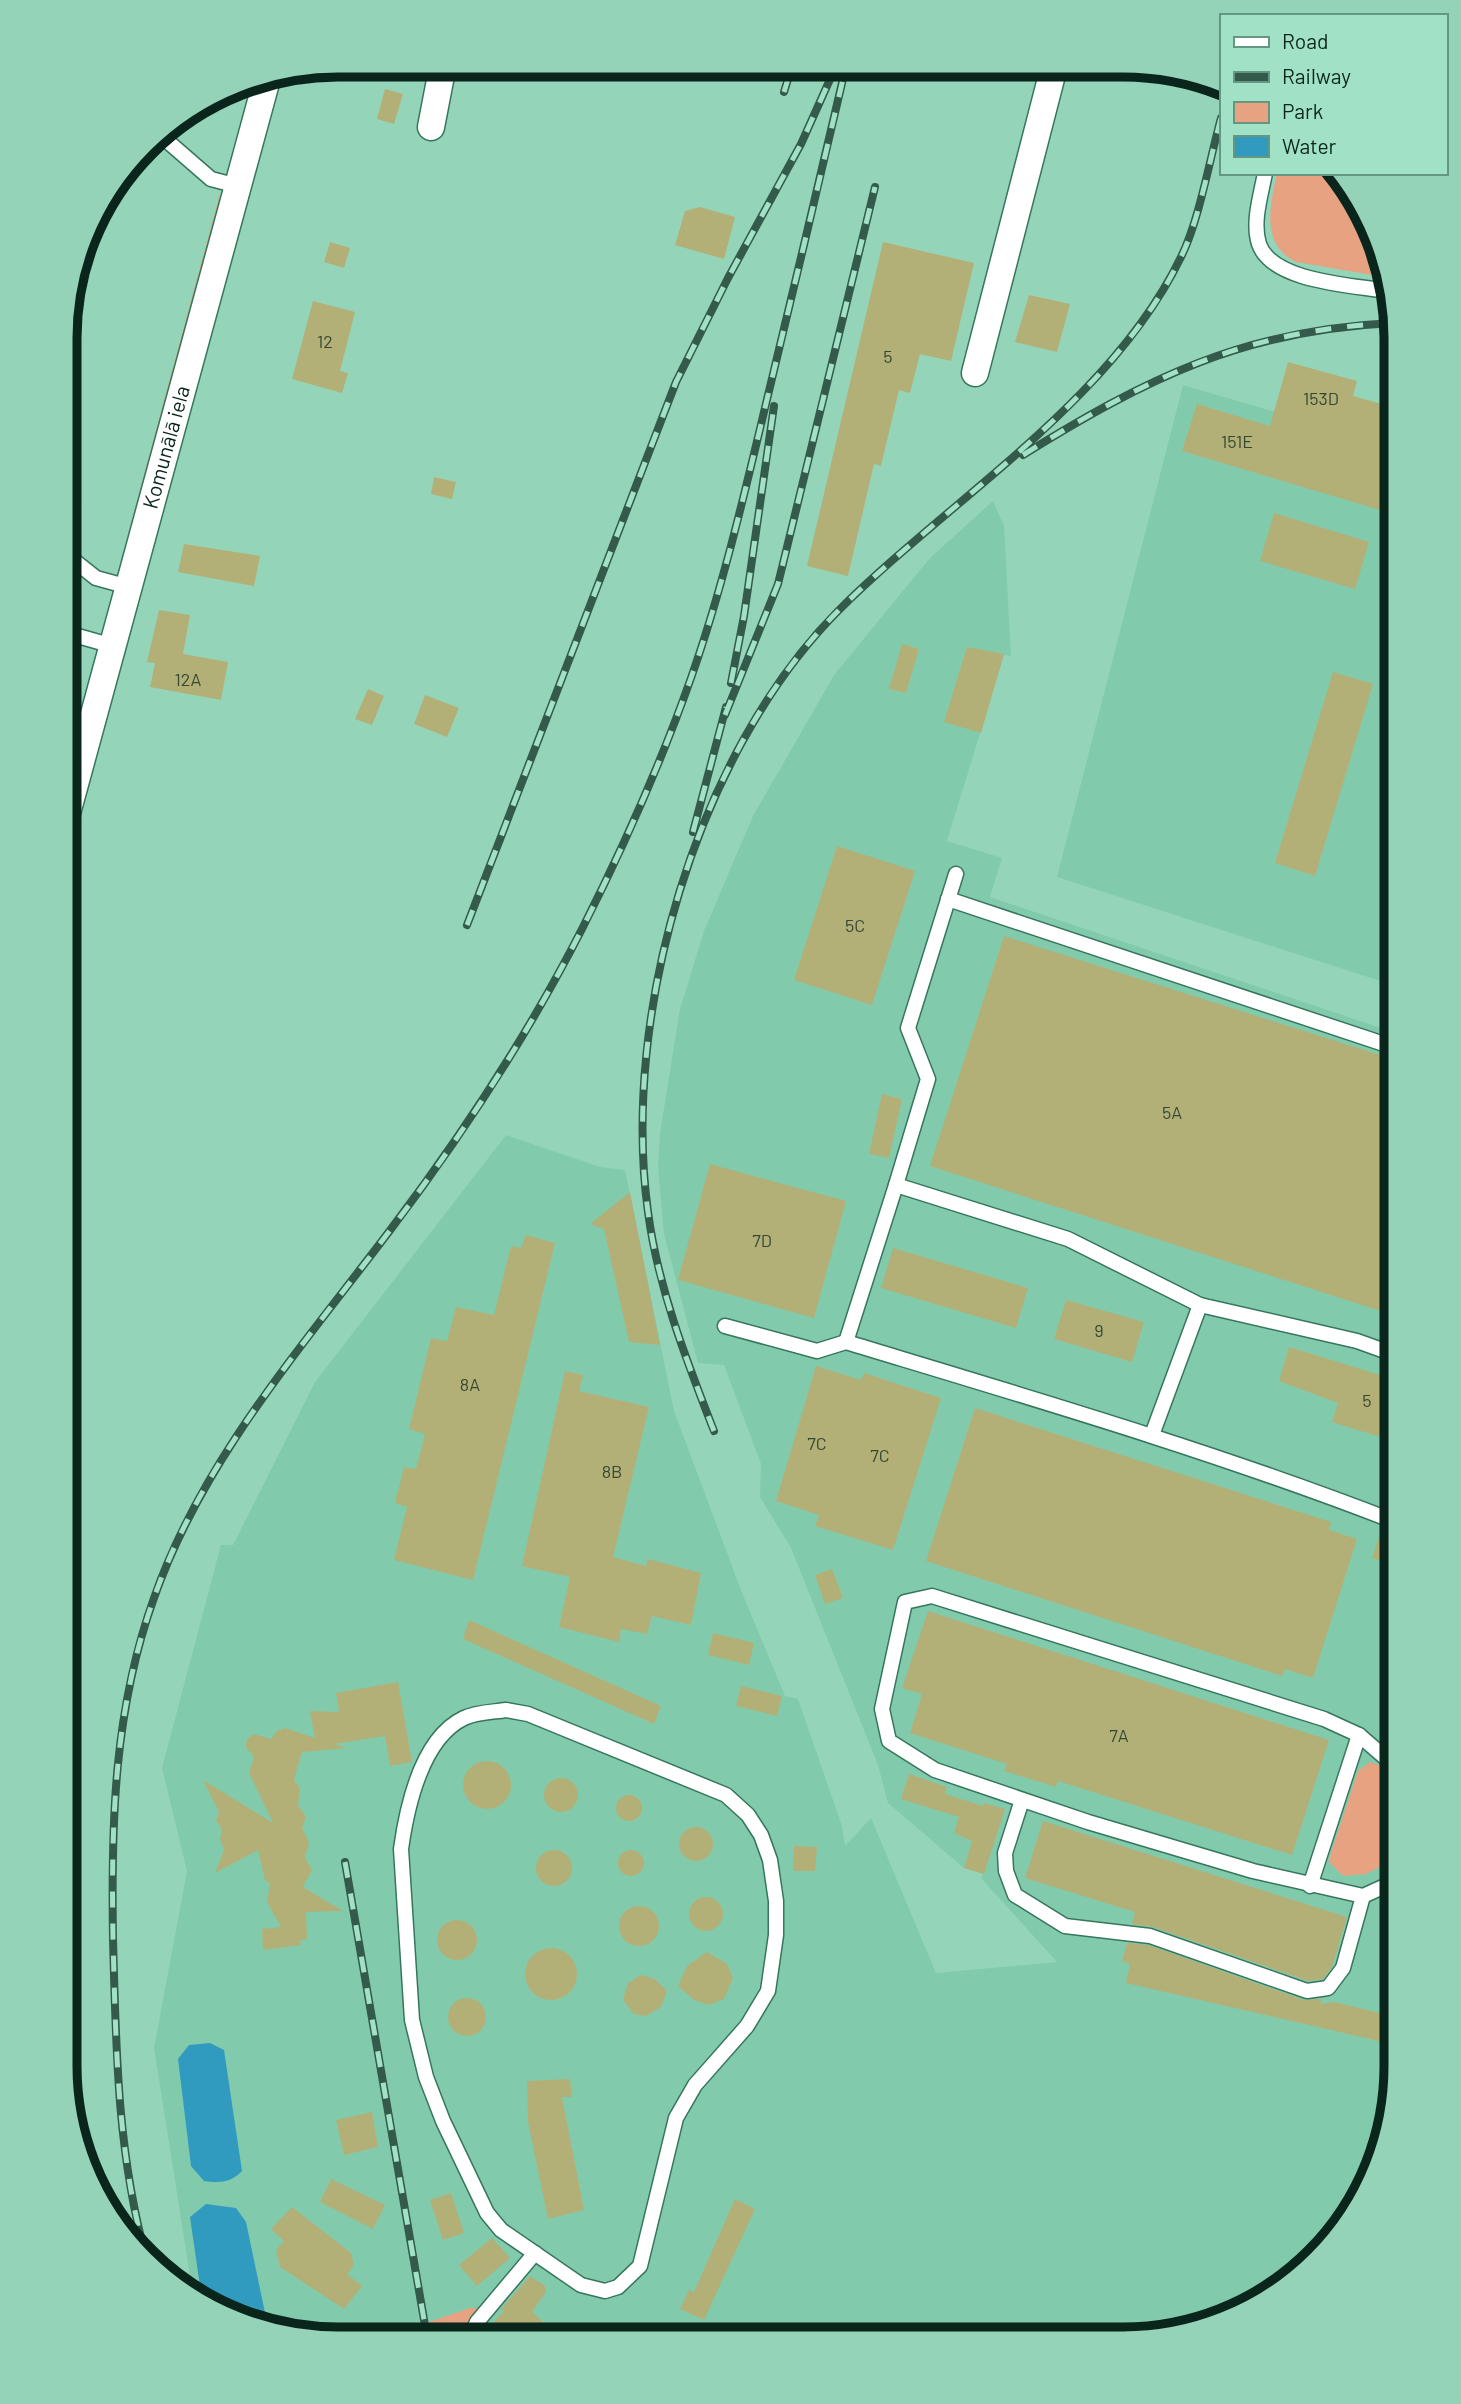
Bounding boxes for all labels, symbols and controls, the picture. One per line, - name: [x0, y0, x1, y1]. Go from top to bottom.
- legend: [1220, 14, 1447, 175]
- text: Road: [1282, 28, 1328, 53]
- text: Railway: [1282, 63, 1351, 88]
- text: Park: [1282, 98, 1323, 123]
- text: Water: [1282, 133, 1337, 158]
- house number: 12: [317, 330, 333, 352]
- house number: 5: [883, 345, 893, 367]
- street label: Komunālā iela: [137, 383, 194, 511]
- house number: 153D: [1303, 387, 1339, 409]
- house number: 151E: [1221, 430, 1253, 452]
- house number: 12A: [175, 668, 202, 690]
- house number: 5C: [845, 914, 865, 936]
- house number: 5A: [1162, 1101, 1182, 1123]
- house number: 7D: [752, 1229, 772, 1251]
- house number: 9: [1094, 1319, 1104, 1341]
- house number: 8A: [460, 1373, 480, 1395]
- house number: 5: [1362, 1389, 1372, 1411]
- house number: 7C: [807, 1432, 827, 1454]
- house number: 7C: [870, 1444, 890, 1466]
- house number: 8B: [602, 1460, 622, 1482]
- house number: 7A: [1109, 1724, 1129, 1746]

